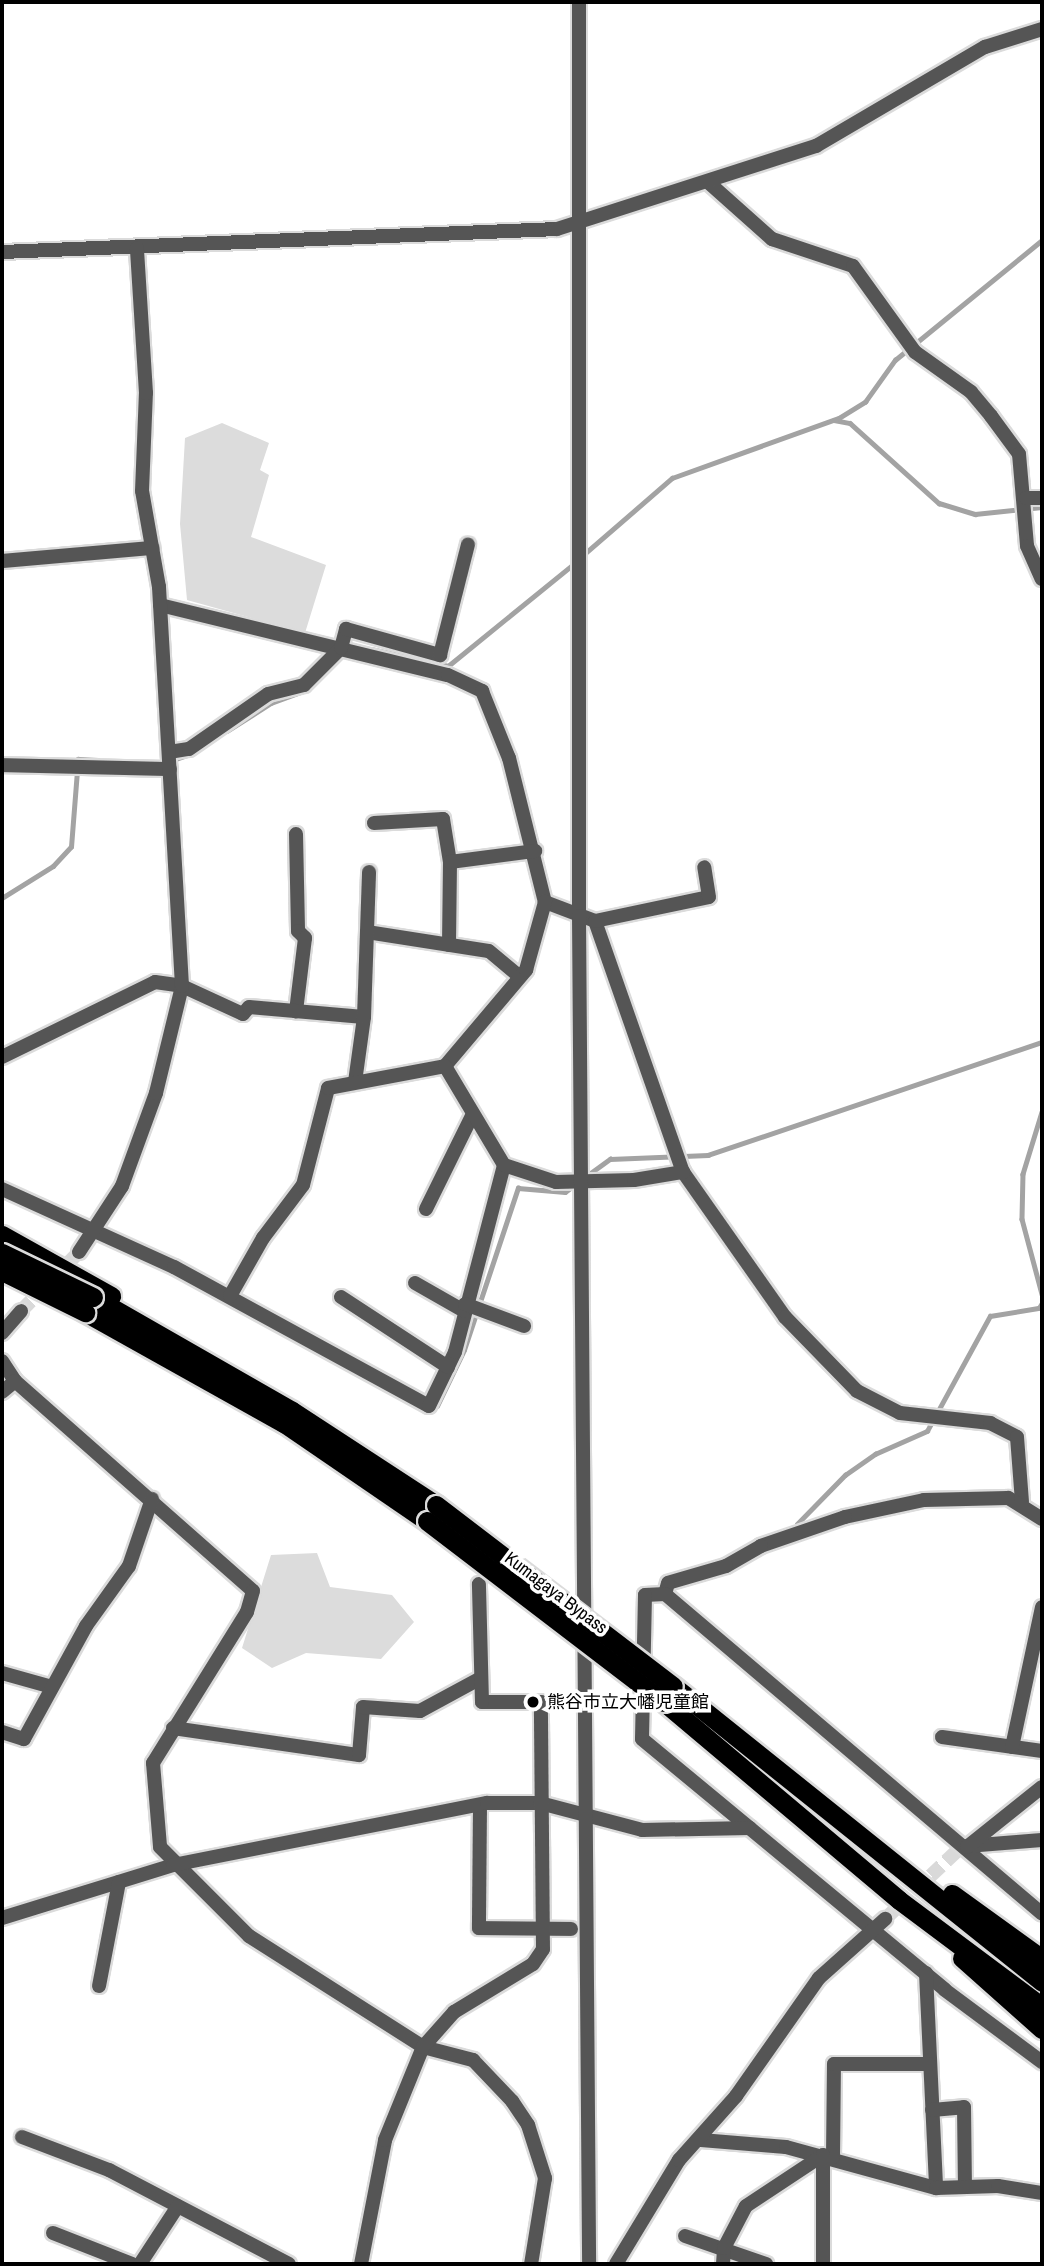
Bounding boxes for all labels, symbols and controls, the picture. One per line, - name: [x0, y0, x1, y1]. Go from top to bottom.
- street label: Kumagaya Bypass: [500, 1547, 612, 1639]
- place label: 熊谷市立大幡児童館: [547, 1691, 709, 1713]
- marker: 熊谷市立大幡児童館: [525, 1694, 541, 1710]

